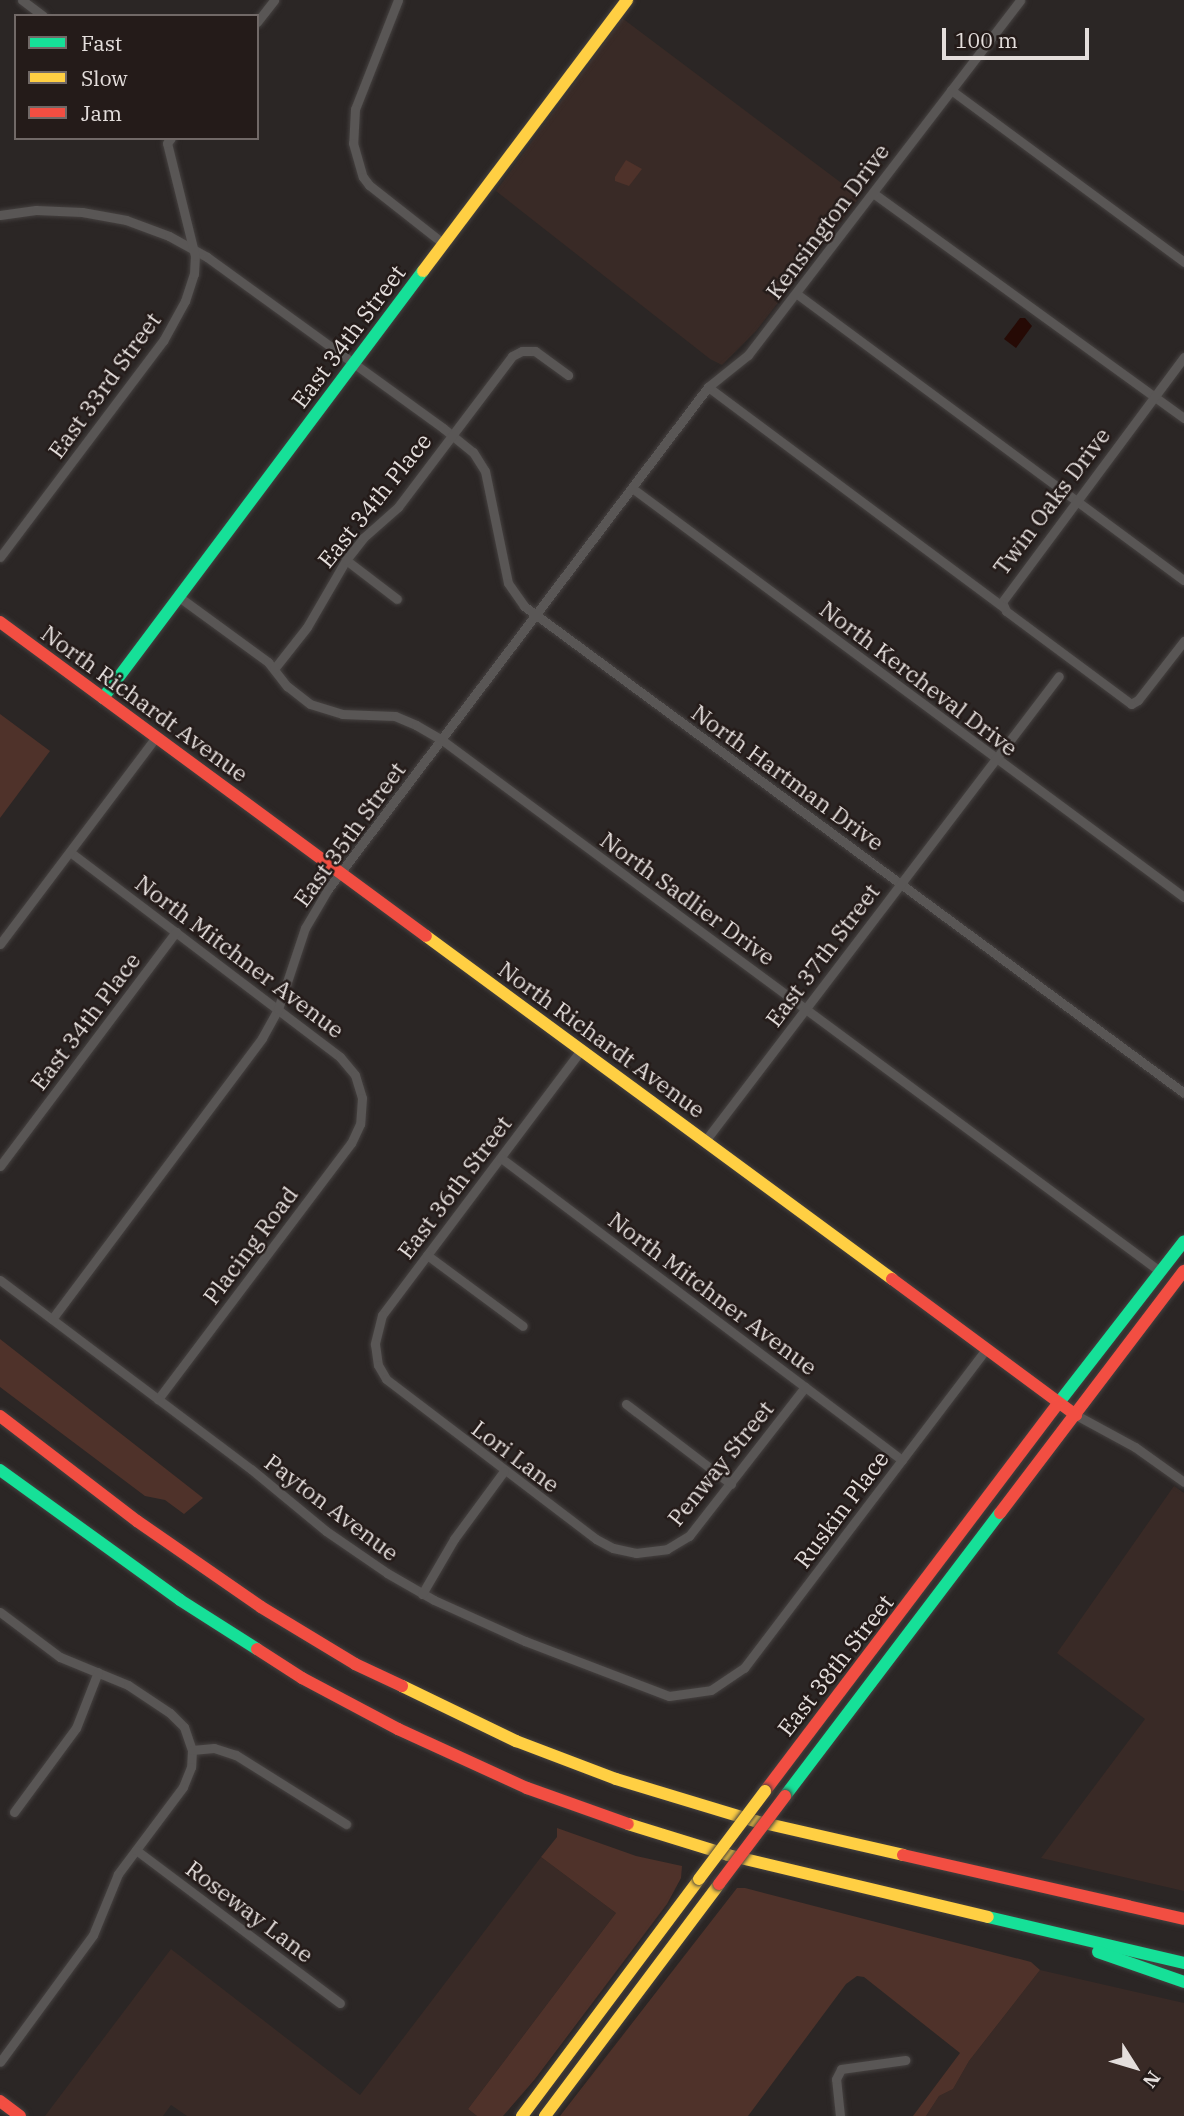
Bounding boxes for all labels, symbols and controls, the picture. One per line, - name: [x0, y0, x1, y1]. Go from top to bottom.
- legend: [14, 14, 259, 140]
- scale bar: [946, 14, 1093, 58]
- text: 100 m: [955, 26, 1018, 54]
- text: Fast: [81, 29, 122, 57]
- text: Slow: [81, 64, 128, 92]
- text: Jam: [81, 99, 122, 127]
- street label: Kensington Drive: [760, 138, 894, 304]
- street label: East 34th Street: [285, 259, 411, 413]
- street label: East 33rd Street: [42, 307, 166, 463]
- street label: Twin Oaks Drive: [987, 422, 1115, 580]
- street label: East 34th Place: [311, 427, 437, 573]
- street label: North Kercheval Drive: [815, 595, 1023, 761]
- street label: North Richardt Avenue: [36, 619, 254, 787]
- street label: North Hartman Drive: [687, 698, 889, 856]
- street label: East 35th Street: [287, 756, 411, 912]
- street label: North Sadlier Drive: [595, 825, 781, 971]
- street label: North Mitchner Avenue: [130, 869, 350, 1043]
- street label: East 37th Street: [759, 878, 885, 1032]
- street label: East 34th Place: [24, 947, 146, 1095]
- street label: North Richardt Avenue: [493, 955, 711, 1123]
- street label: East 36th Street: [391, 1110, 517, 1264]
- street label: Placing Road: [197, 1181, 303, 1309]
- street label: North Mitchner Avenue: [603, 1206, 823, 1380]
- street label: Penway Street: [661, 1395, 779, 1531]
- street label: Lori Lane: [467, 1414, 565, 1498]
- street label: Ruskin Place: [788, 1445, 894, 1573]
- street label: Payton Avenue: [260, 1448, 404, 1566]
- street label: East 38th Street: [771, 1589, 899, 1741]
- street label: Roseway Lane: [181, 1854, 319, 1968]
- north arrow: [1100, 2032, 1170, 2102]
- text: N: [1138, 2066, 1166, 2093]

